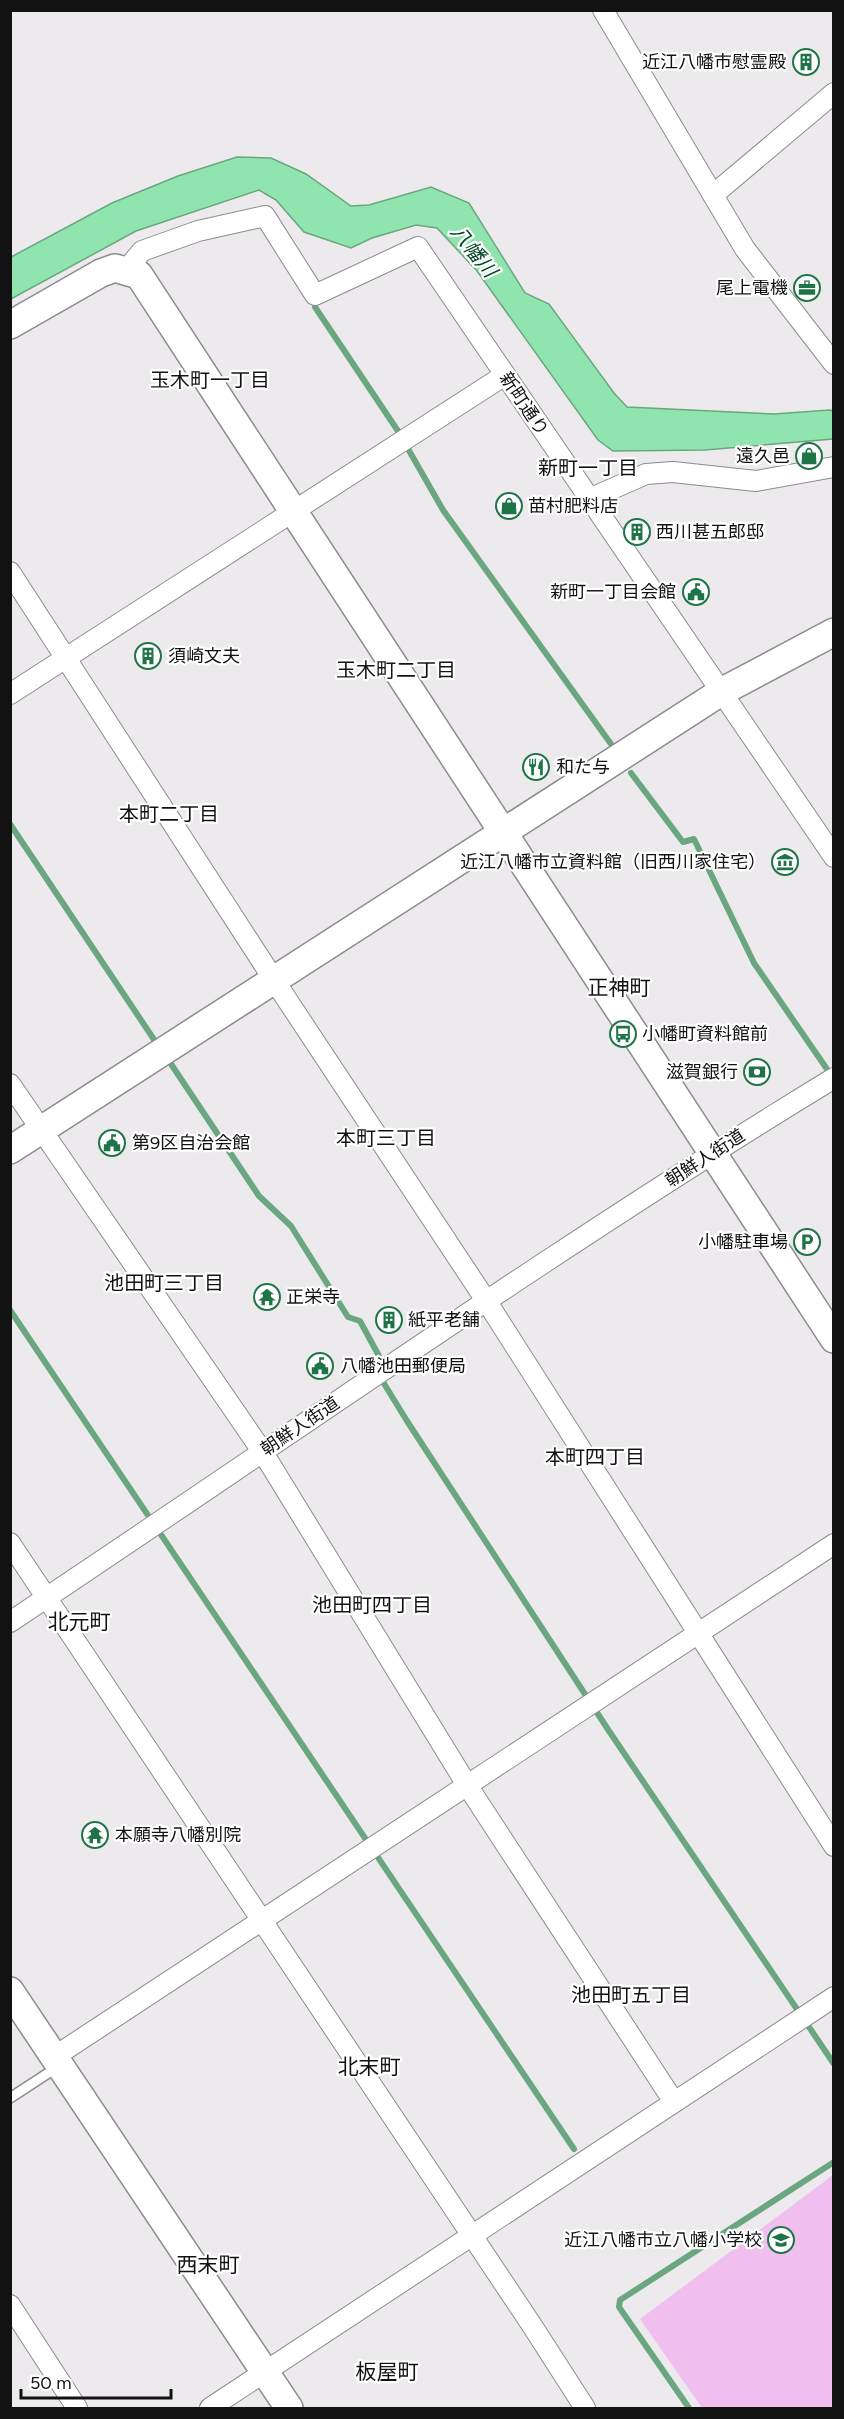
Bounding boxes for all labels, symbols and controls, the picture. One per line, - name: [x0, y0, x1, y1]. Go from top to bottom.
- building icon: 近江八幡市慰霊殿: [791, 47, 821, 77]
- place label: 近江八幡市慰霊殿: [642, 51, 786, 73]
- water label: 八幡川: [446, 220, 503, 283]
- office icon: 尾上電機: [792, 273, 822, 303]
- place label: 尾上電機: [716, 277, 788, 299]
- district label: 玉木町一丁目: [150, 368, 270, 392]
- street label: 新町通り: [495, 368, 553, 440]
- shop icon: 遠久邑: [794, 441, 824, 471]
- place label: 遠久邑: [736, 445, 790, 467]
- district label: 新町一丁目: [538, 456, 638, 480]
- shop icon: 苗村肥料店: [494, 491, 524, 521]
- place label: 苗村肥料店: [528, 495, 618, 517]
- building icon: 西川甚五郎邸: [622, 517, 652, 547]
- place label: 西川甚五郎邸: [656, 521, 764, 543]
- public building icon: 新町一丁目会館: [681, 577, 711, 607]
- place label: 新町一丁目会館: [550, 581, 676, 603]
- building icon: 須崎文夫: [133, 641, 163, 671]
- place label: 須崎文夫: [168, 645, 240, 667]
- district label: 玉木町二丁目: [336, 658, 456, 682]
- restaurant icon: 和た与: [521, 752, 551, 782]
- place label: 和た与: [556, 756, 610, 778]
- district label: 本町二丁目: [119, 802, 219, 826]
- museum icon: 近江八幡市立資料館（旧西川家住宅）: [770, 847, 800, 877]
- place label: 近江八幡市立資料館（旧西川家住宅）: [460, 851, 766, 873]
- district label: 正神町: [588, 975, 651, 1000]
- bus stop icon: 小幡町資料館前: [608, 1019, 638, 1049]
- place label: 小幡町資料館前: [642, 1023, 768, 1045]
- bank icon: 滋賀銀行: [742, 1057, 772, 1087]
- place label: 滋賀銀行: [666, 1061, 738, 1083]
- street label: 朝鮮人街道: [661, 1124, 749, 1192]
- district label: 本町三丁目: [336, 1126, 436, 1150]
- public building icon: 第9区自治会館: [97, 1128, 127, 1158]
- place label: 第9区自治会館: [132, 1132, 250, 1154]
- parking icon: 小幡駐車場: [792, 1227, 822, 1257]
- place label: 小幡駐車場: [698, 1231, 788, 1253]
- district label: 池田町三丁目: [104, 1271, 224, 1295]
- temple icon: 正栄寺: [252, 1282, 282, 1312]
- place label: 正栄寺: [286, 1286, 340, 1308]
- building icon: 紙平老舗: [374, 1305, 404, 1335]
- place label: 紙平老舗: [408, 1309, 480, 1331]
- public building icon: 八幡池田郵便局: [305, 1351, 335, 1381]
- place label: 八幡池田郵便局: [340, 1355, 466, 1377]
- street label: 朝鮮人街道: [257, 1392, 343, 1460]
- district label: 本町四丁目: [545, 1445, 645, 1469]
- district label: 池田町四丁目: [312, 1593, 432, 1617]
- district label: 北元町: [48, 1609, 111, 1634]
- temple icon: 本願寺八幡別院: [80, 1820, 110, 1850]
- place label: 本願寺八幡別院: [115, 1824, 241, 1846]
- district label: 池田町五丁目: [571, 1983, 691, 2007]
- district label: 北末町: [338, 2054, 401, 2079]
- school or university icon: 近江八幡市立八幡小学校: [766, 2225, 796, 2255]
- place label: 近江八幡市立八幡小学校: [564, 2229, 762, 2251]
- district label: 西末町: [177, 2252, 240, 2277]
- district label: 板屋町: [356, 2359, 419, 2384]
- scale bar: [21, 2362, 171, 2400]
- text: 50 m: [30, 2372, 72, 2394]

